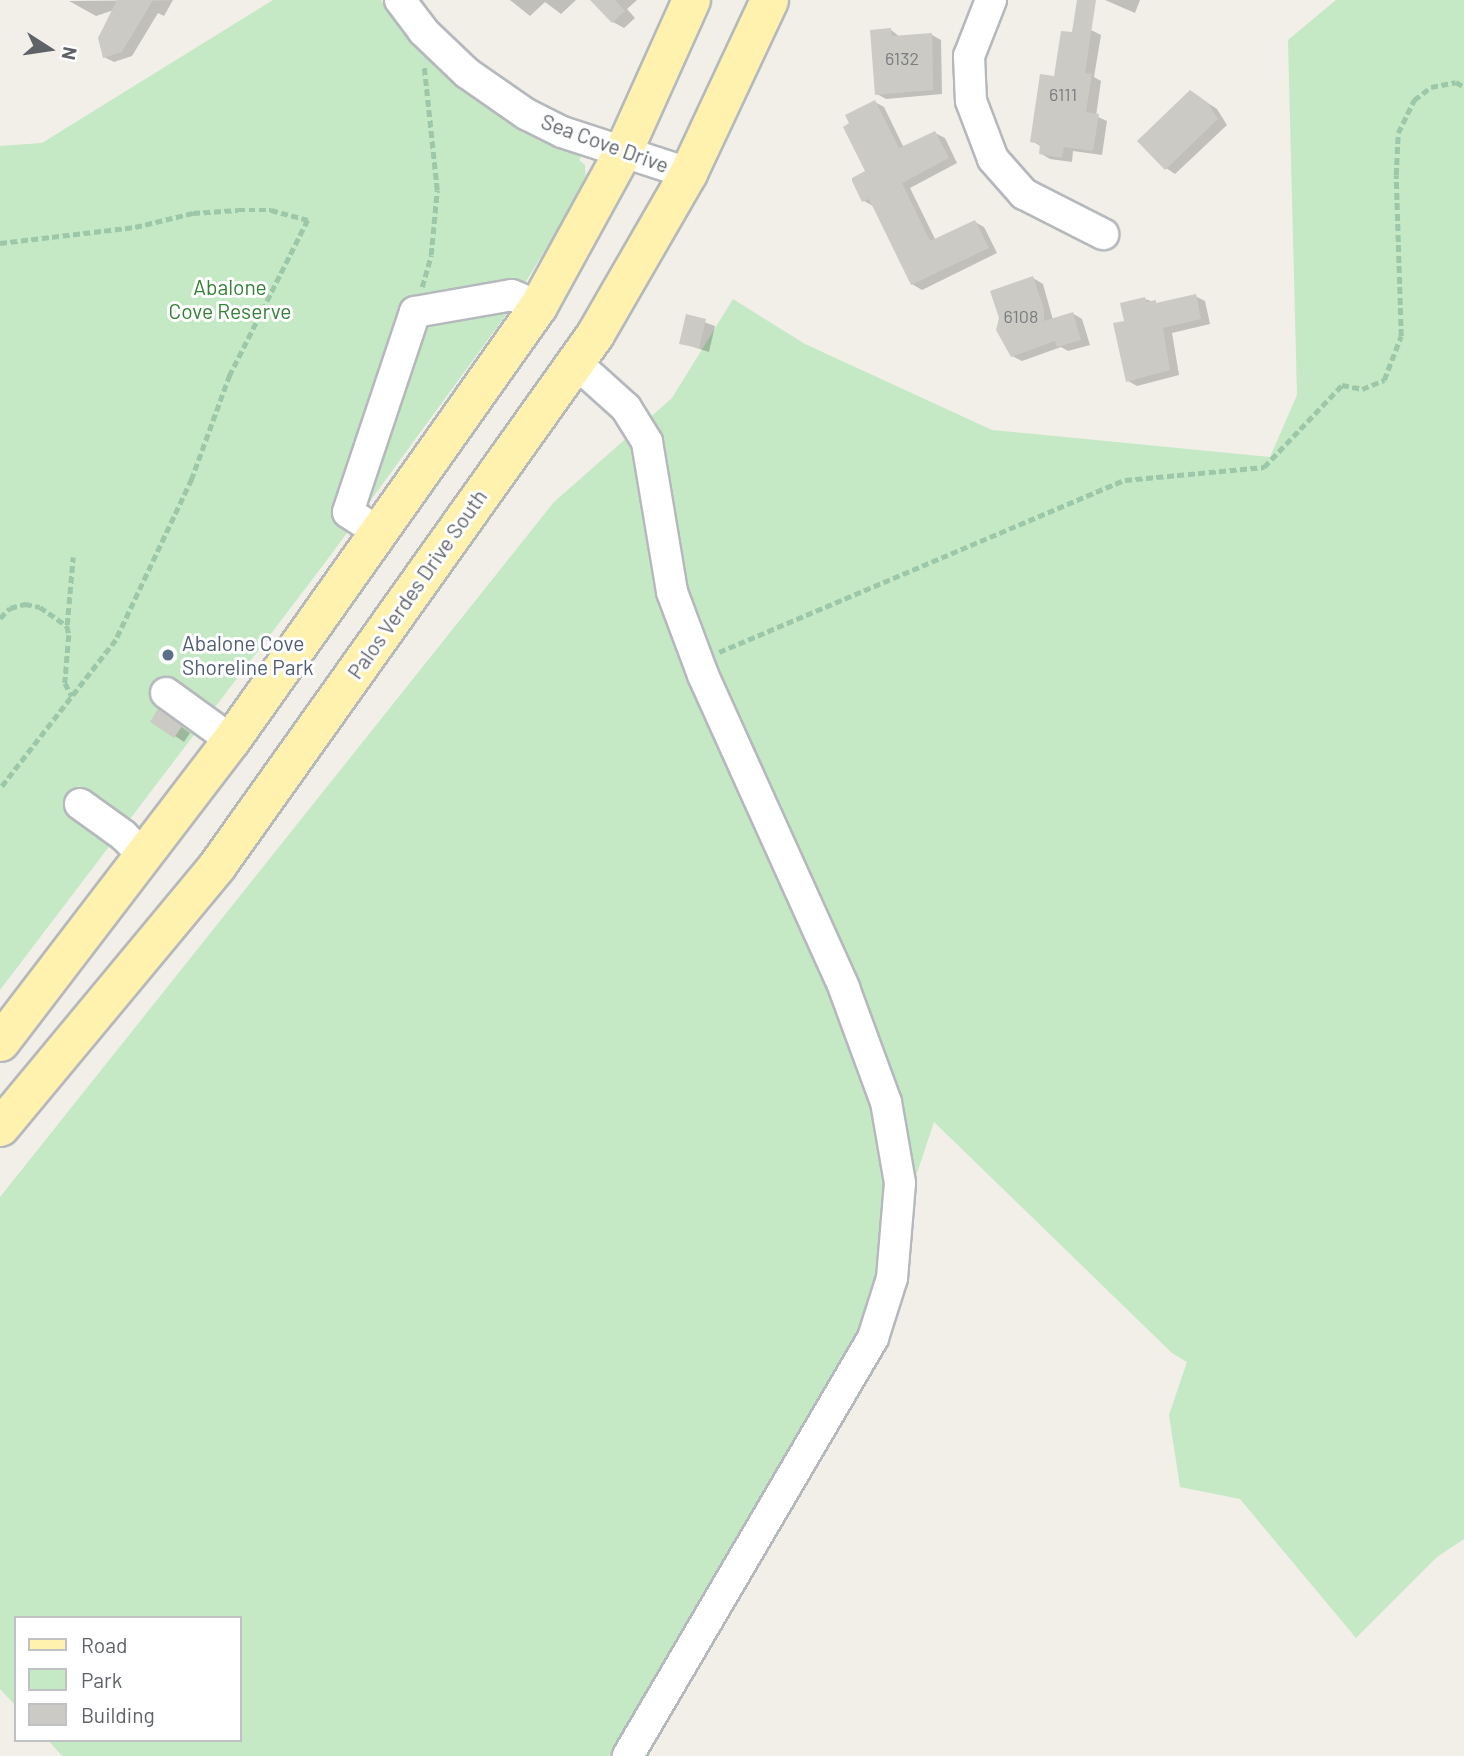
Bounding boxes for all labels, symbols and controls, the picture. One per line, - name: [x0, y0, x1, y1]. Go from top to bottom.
- north arrow: [14, 14, 84, 84]
- text: N: [57, 45, 83, 62]
- house number: 6132: [885, 47, 919, 69]
- house number: 6111: [1049, 83, 1077, 105]
- street label: Sea Cove Drive: [538, 108, 672, 178]
- park label: Abalone Cove Reserve: [169, 274, 291, 324]
- house number: 6108: [1004, 305, 1038, 327]
- street label: Palos Verdes Drive South: [342, 484, 492, 684]
- place label: Abalone Cove Shoreline Park: [182, 630, 314, 680]
- marker: Abalone Cove Shoreline Park: [160, 647, 176, 663]
- legend: [14, 1616, 242, 1742]
- text: Road: [81, 1632, 127, 1657]
- text: Park: [81, 1667, 122, 1692]
- text: Building: [81, 1702, 155, 1727]

